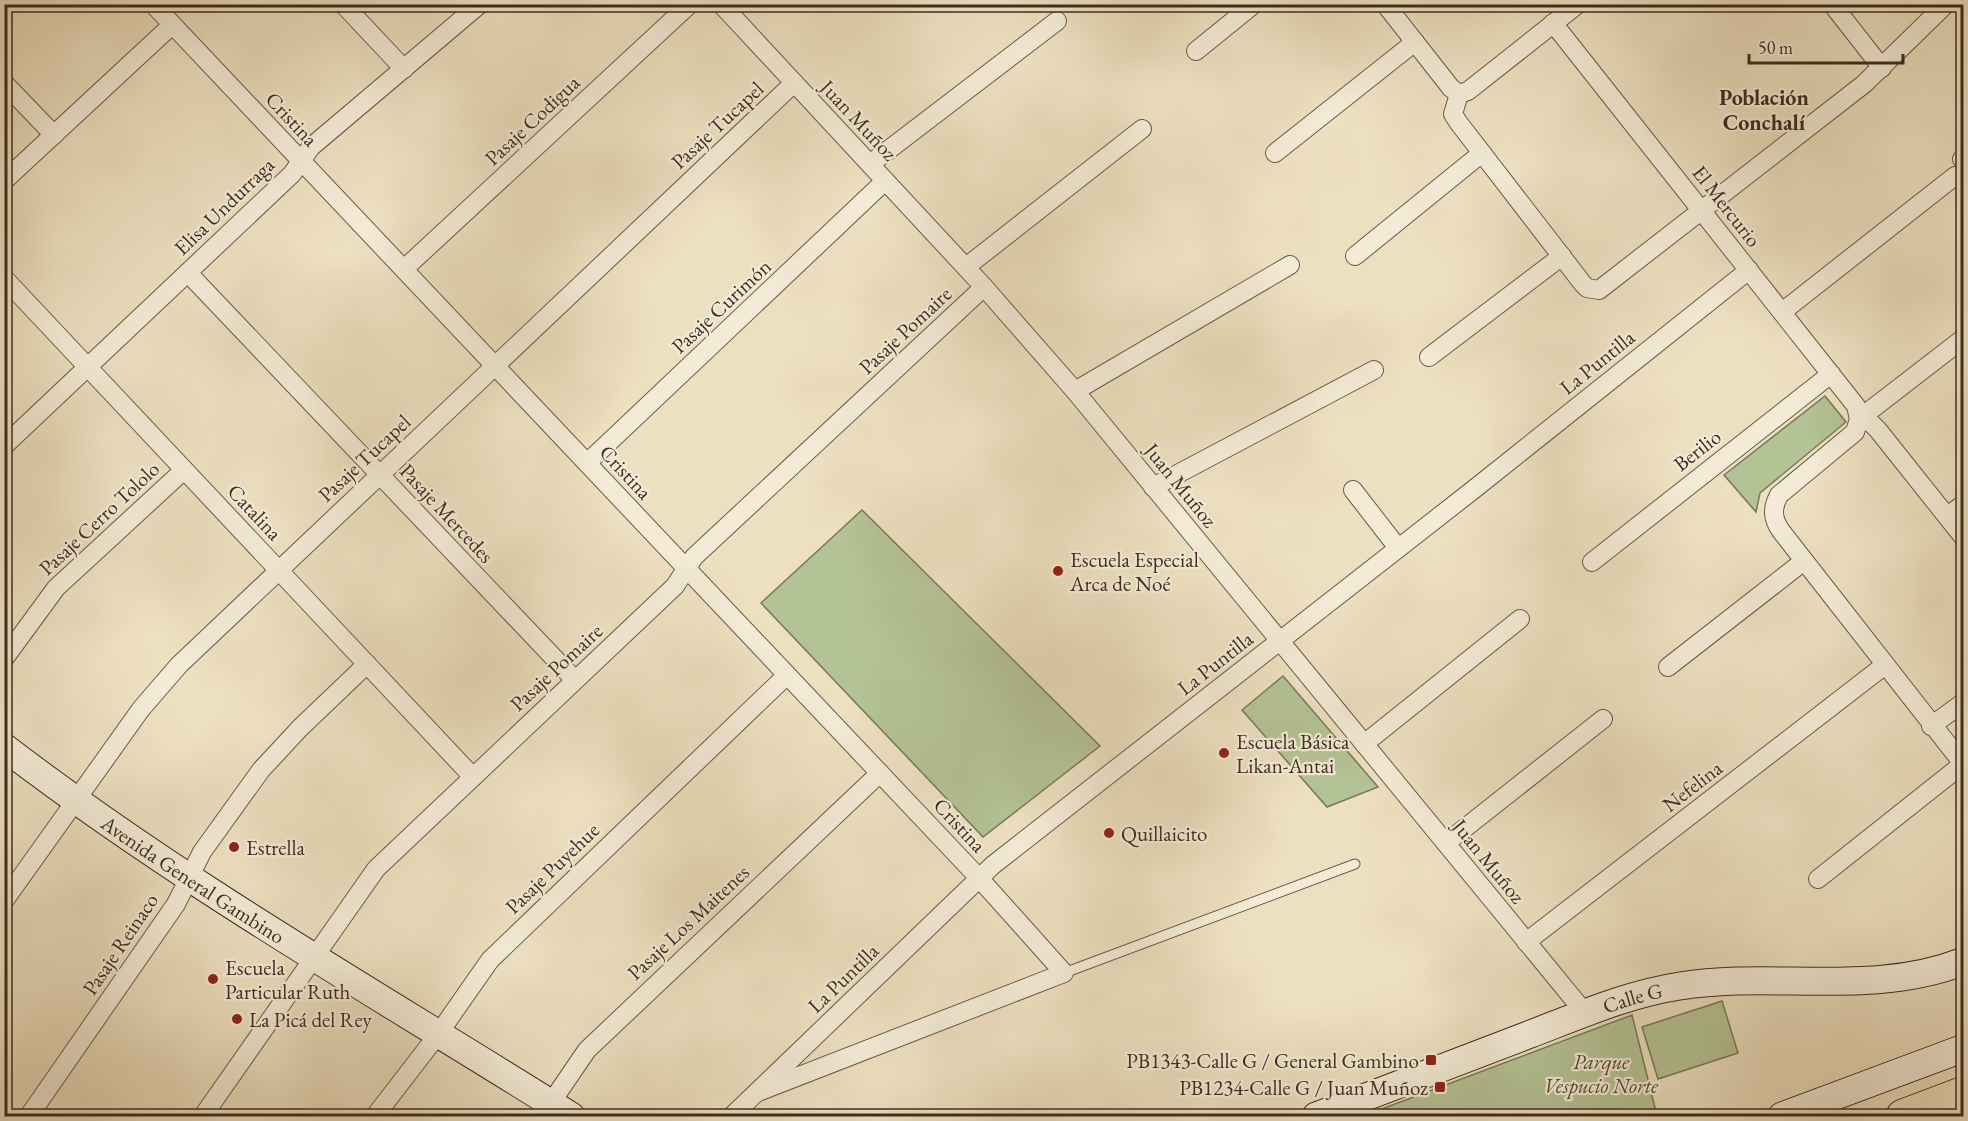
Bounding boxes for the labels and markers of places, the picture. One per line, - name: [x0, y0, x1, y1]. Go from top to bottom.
- place label: Escuela Especial Arca de Noé: [1069, 546, 1199, 597]
- marker: Escuela Especial Arca de Noé: [1051, 564, 1065, 578]
- place label: Escuela Básica Likan-Antai: [1236, 728, 1350, 779]
- marker: Escuela Básica Likan-Antai: [1217, 746, 1231, 760]
- place label: Quillaicito: [1121, 820, 1208, 848]
- marker: Quillaicito: [1102, 826, 1116, 840]
- place label: Estrella: [246, 834, 306, 861]
- marker: Estrella: [227, 840, 241, 854]
- place label: Escuela Particular Ruth: [225, 954, 351, 1005]
- marker: Escuela Particular Ruth: [206, 972, 220, 986]
- place label: La Picá del Rey: [249, 1006, 373, 1033]
- marker: La Picá del Rey: [230, 1012, 244, 1026]
- place label: PB1343-Calle G / General Gambino: [1126, 1047, 1419, 1074]
- marker: PB1343-Calle G / General Gambino: [1424, 1053, 1438, 1067]
- place label: PB1234-Calle G / Juan Muñoz: [1179, 1074, 1428, 1101]
- marker: PB1234-Calle G / Juan Muñoz: [1433, 1080, 1447, 1094]

